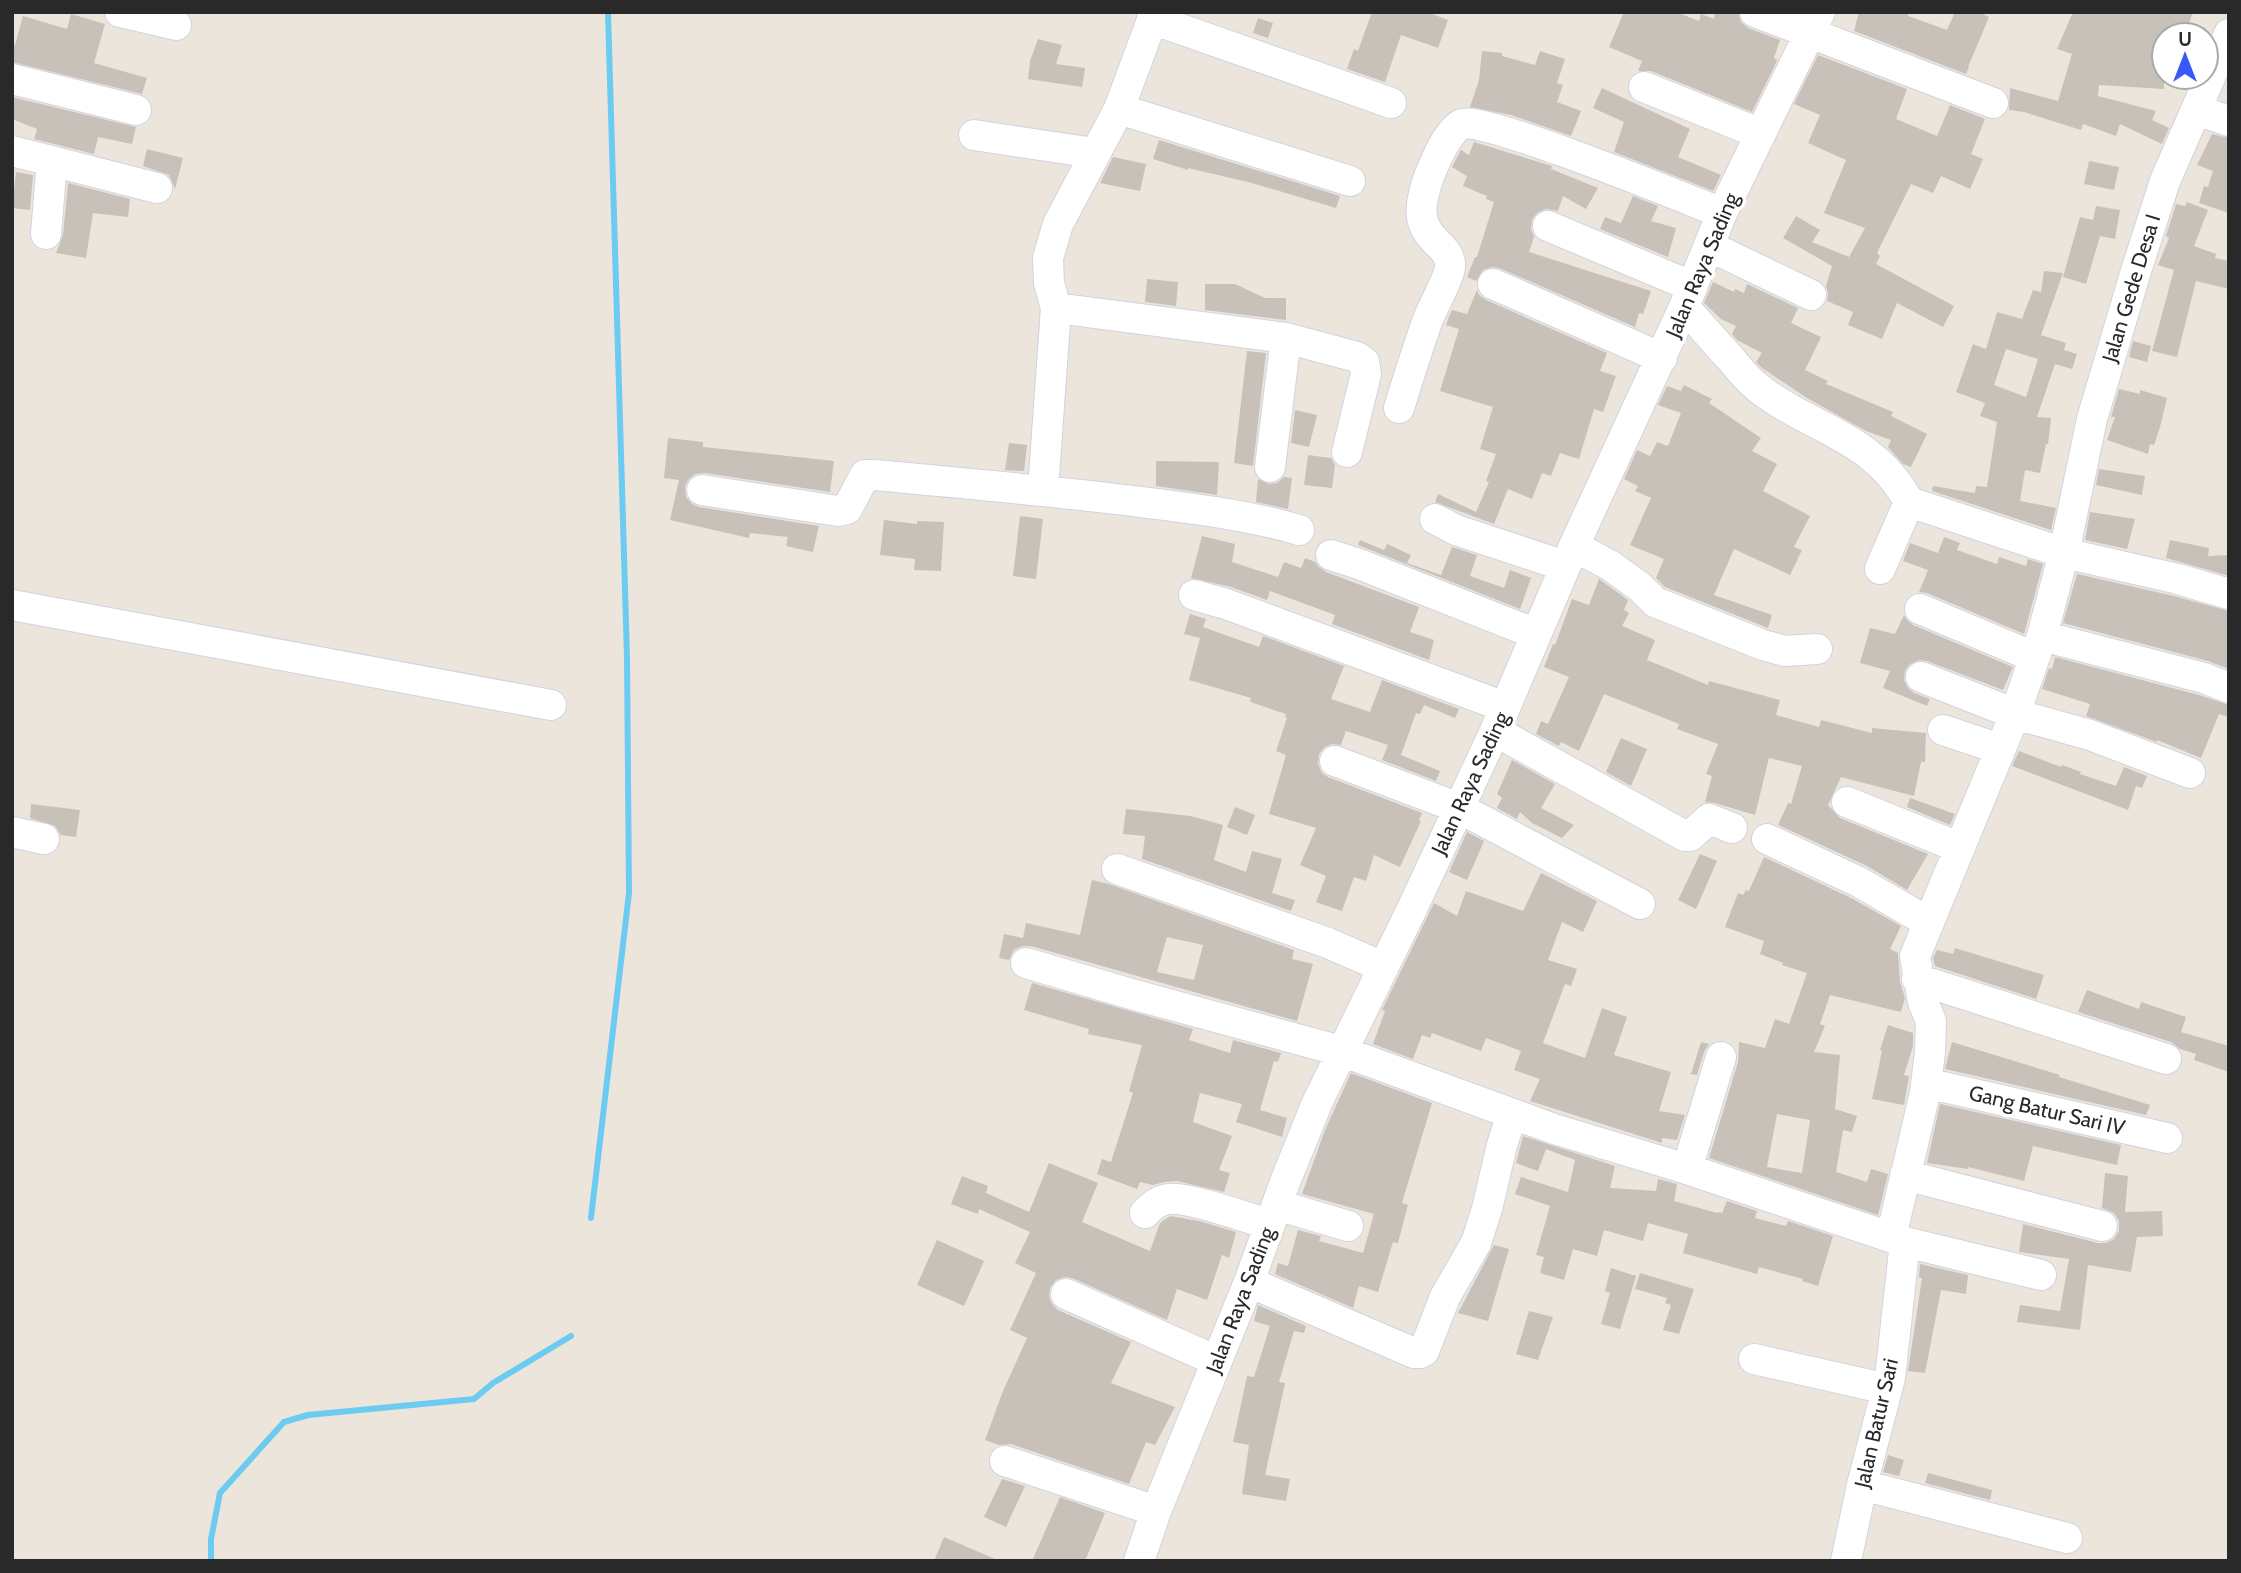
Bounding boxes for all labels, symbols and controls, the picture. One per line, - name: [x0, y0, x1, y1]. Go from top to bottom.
- north arrow: [2150, 21, 2220, 91]
- text: U: [2178, 28, 2192, 51]
- street label: Jalan Raya Sading: [1660, 188, 1744, 342]
- street label: Jalan Gede Desa I: [2096, 211, 2165, 366]
- street label: Jalan Raya Sading: [1426, 707, 1514, 859]
- street label: Gang Batur Sari IV: [1967, 1080, 2128, 1140]
- street label: Jalan Raya Sading: [1200, 1223, 1280, 1378]
- street label: Jalan Batur Sari: [1849, 1356, 1903, 1491]

